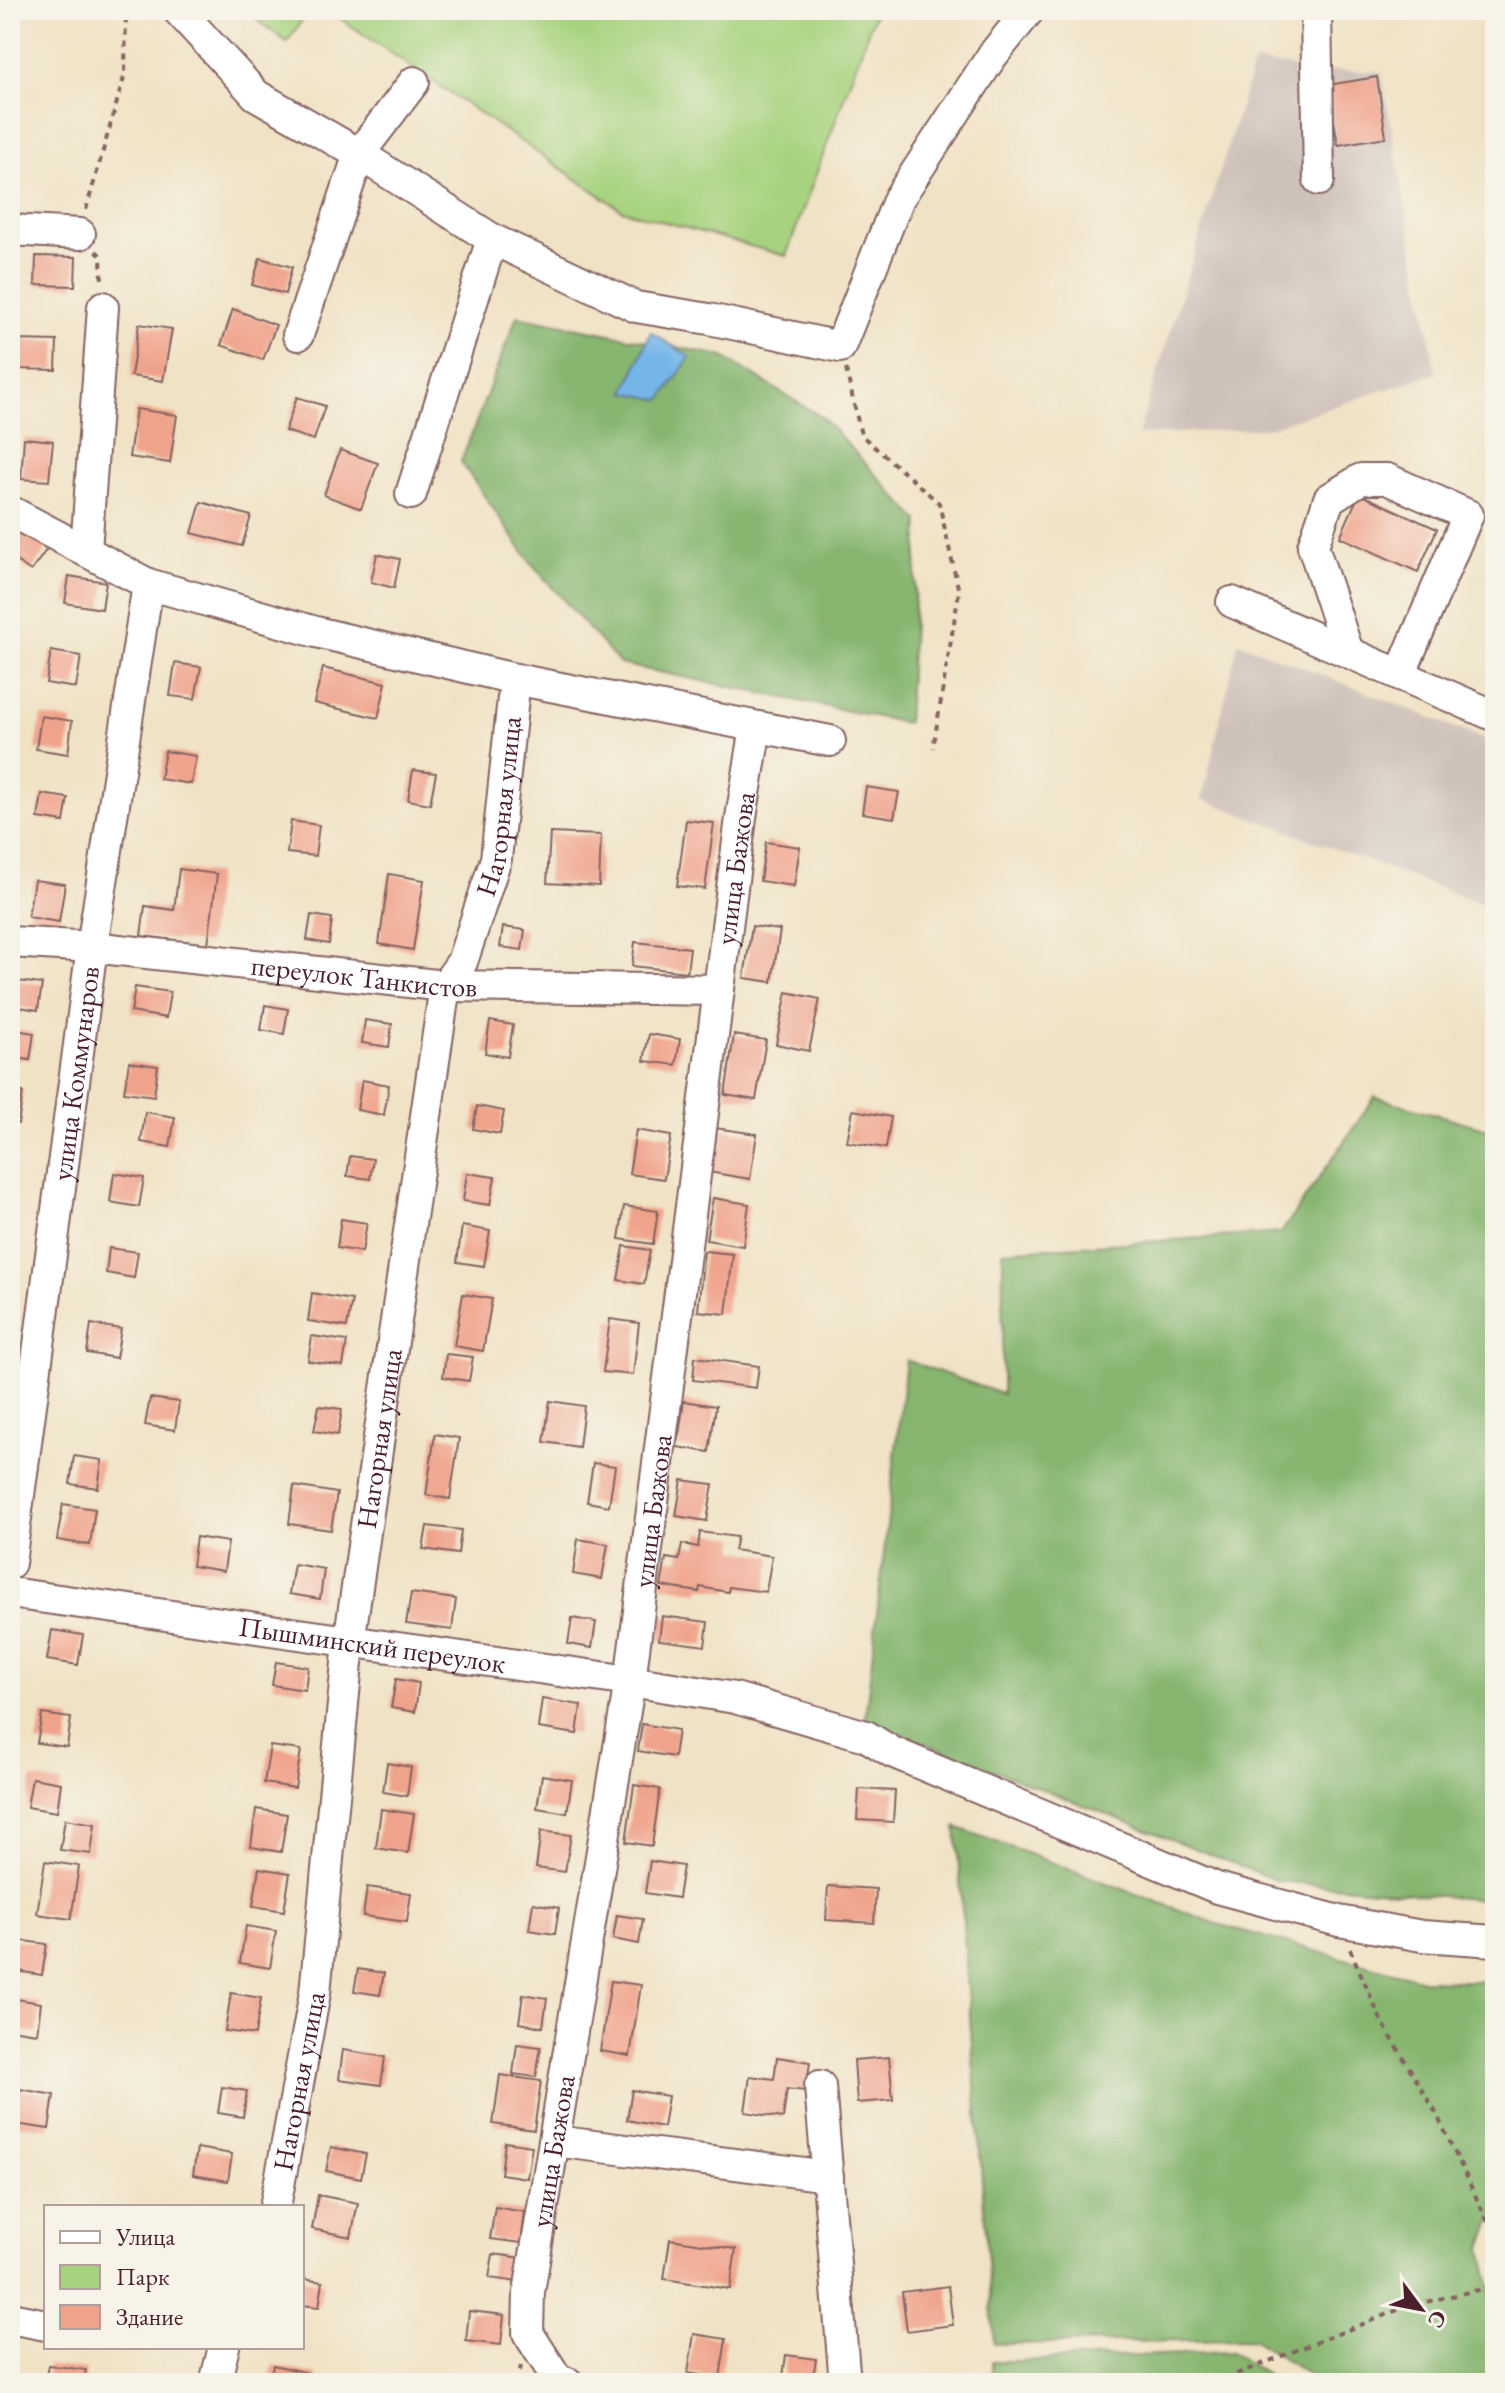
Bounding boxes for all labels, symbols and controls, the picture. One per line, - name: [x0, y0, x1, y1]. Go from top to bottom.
- street label: Нагорная улица: [467, 714, 529, 901]
- street label: улица Бажова: [707, 788, 763, 947]
- street label: переулок Танкистов: [249, 947, 478, 1004]
- street label: улица Коммунаров: [43, 964, 107, 1183]
- street label: Нагорная улица: [348, 1345, 410, 1531]
- street label: улица Бажова: [624, 1431, 680, 1590]
- street label: Пышминский переулок: [237, 1608, 508, 1681]
- street label: Нагорная улица: [264, 1988, 333, 2174]
- street label: улица Бажова: [522, 2071, 583, 2230]
- legend: [44, 2205, 304, 2349]
- text: Улица: [115, 2221, 175, 2252]
- text: Парк: [116, 2261, 170, 2292]
- north arrow: [1381, 2269, 1461, 2349]
- text: Здание: [116, 2301, 183, 2332]
- text: С: [1421, 2305, 1454, 2334]

